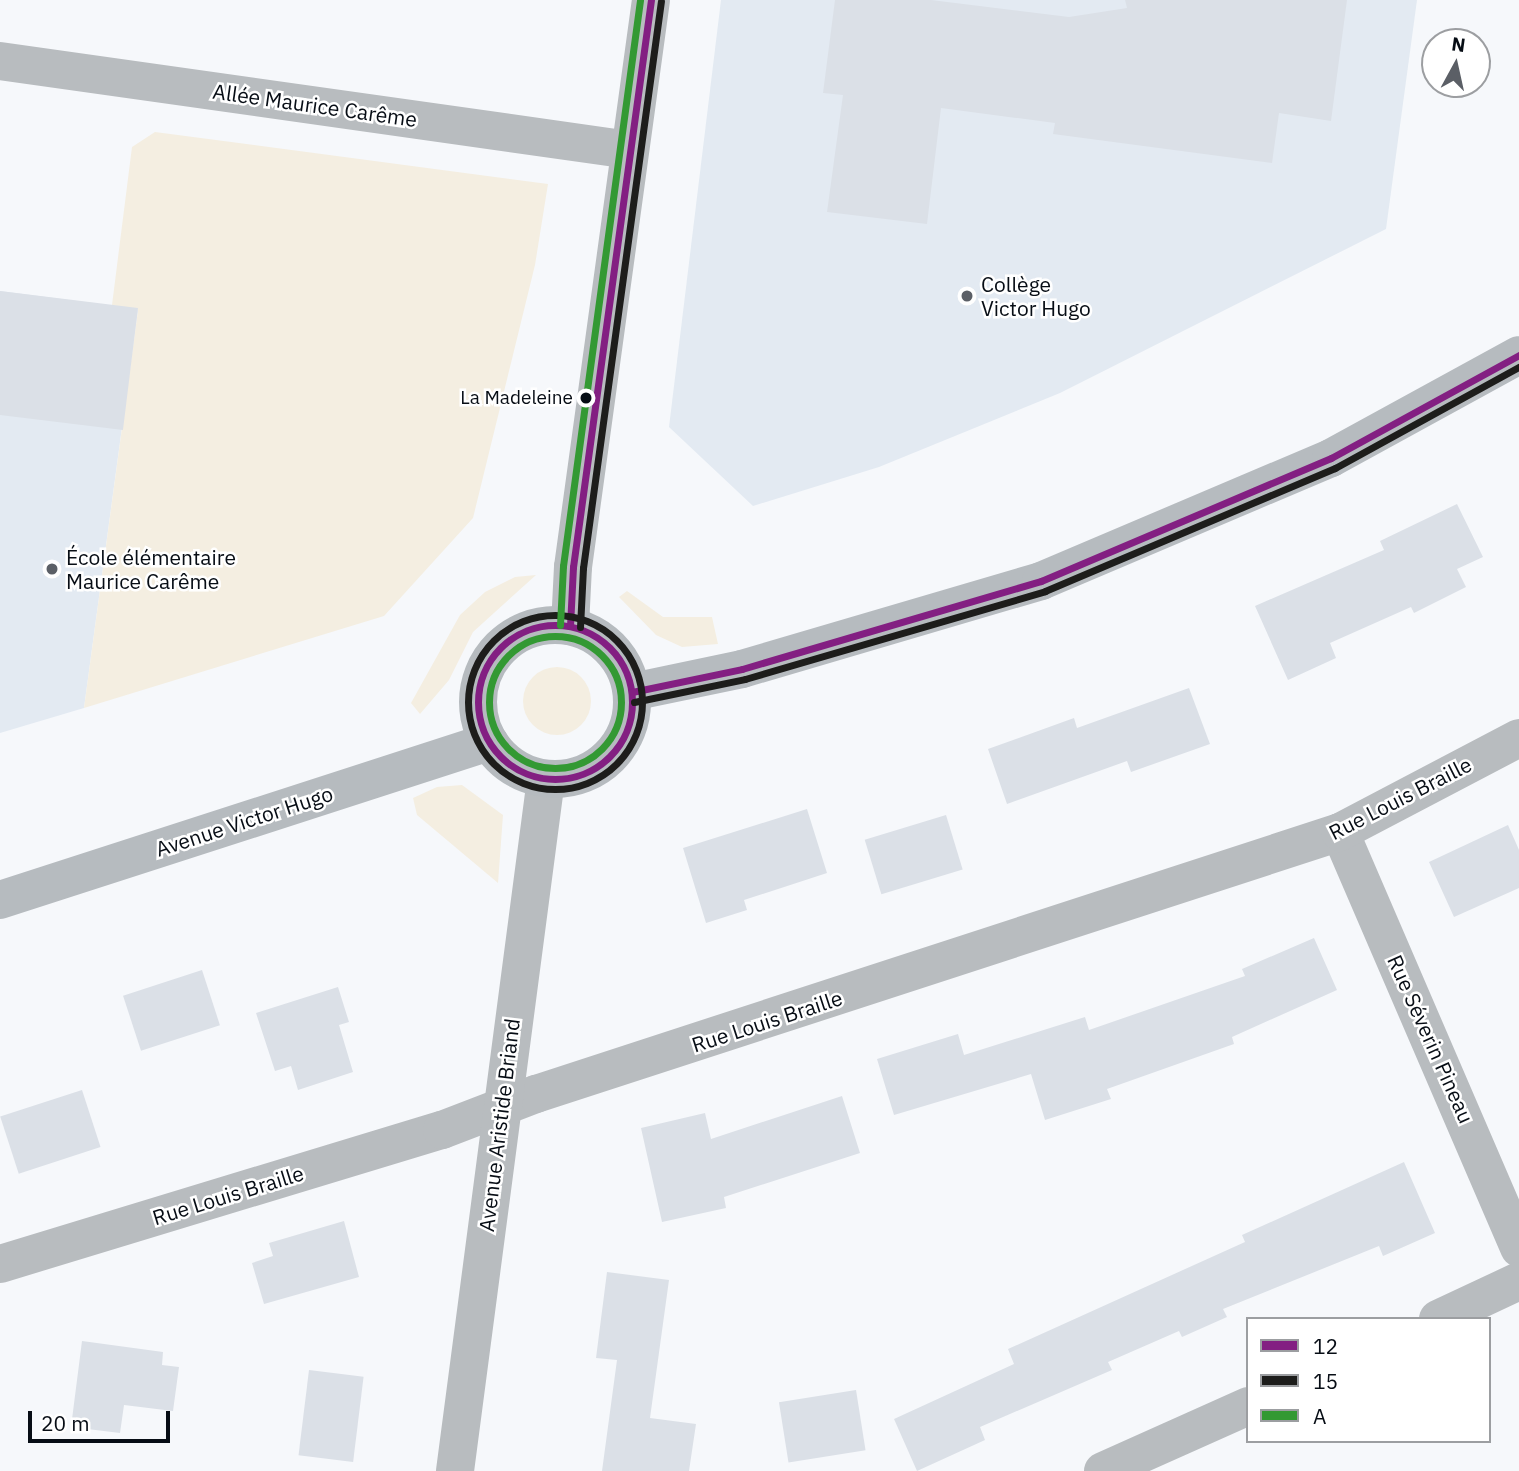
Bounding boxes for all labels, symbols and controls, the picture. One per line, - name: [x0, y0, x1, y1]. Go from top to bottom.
- north arrow: [1421, 28, 1491, 98]
- text: N: [1450, 31, 1467, 57]
- street label: Allée Maurice Carême: [211, 78, 419, 132]
- place label: Collège Victor Hugo: [981, 271, 1091, 321]
- marker: Collège Victor Hugo: [959, 288, 975, 304]
- place label: La Madeleine: [460, 387, 573, 409]
- marker: La Madeleine: [579, 391, 593, 405]
- place label: École élémentaire Maurice Carême: [66, 544, 236, 594]
- marker: École élémentaire Maurice Carême: [44, 561, 60, 577]
- street label: Rue Louis Braille: [1324, 751, 1476, 845]
- street label: Avenue Victor Hugo: [152, 780, 336, 862]
- street label: Rue Séverin Pineau: [1383, 951, 1479, 1127]
- street label: Rue Louis Braille: [688, 985, 846, 1057]
- street label: Avenue Aristide Briand: [473, 1017, 525, 1233]
- street label: Rue Louis Braille: [149, 1160, 307, 1230]
- legend: [1246, 1317, 1491, 1443]
- text: 12: [1313, 1332, 1338, 1360]
- text: 15: [1313, 1367, 1338, 1395]
- scale bar: [32, 1398, 173, 1442]
- text: A: [1313, 1402, 1326, 1430]
- text: 20 m: [41, 1409, 90, 1437]

